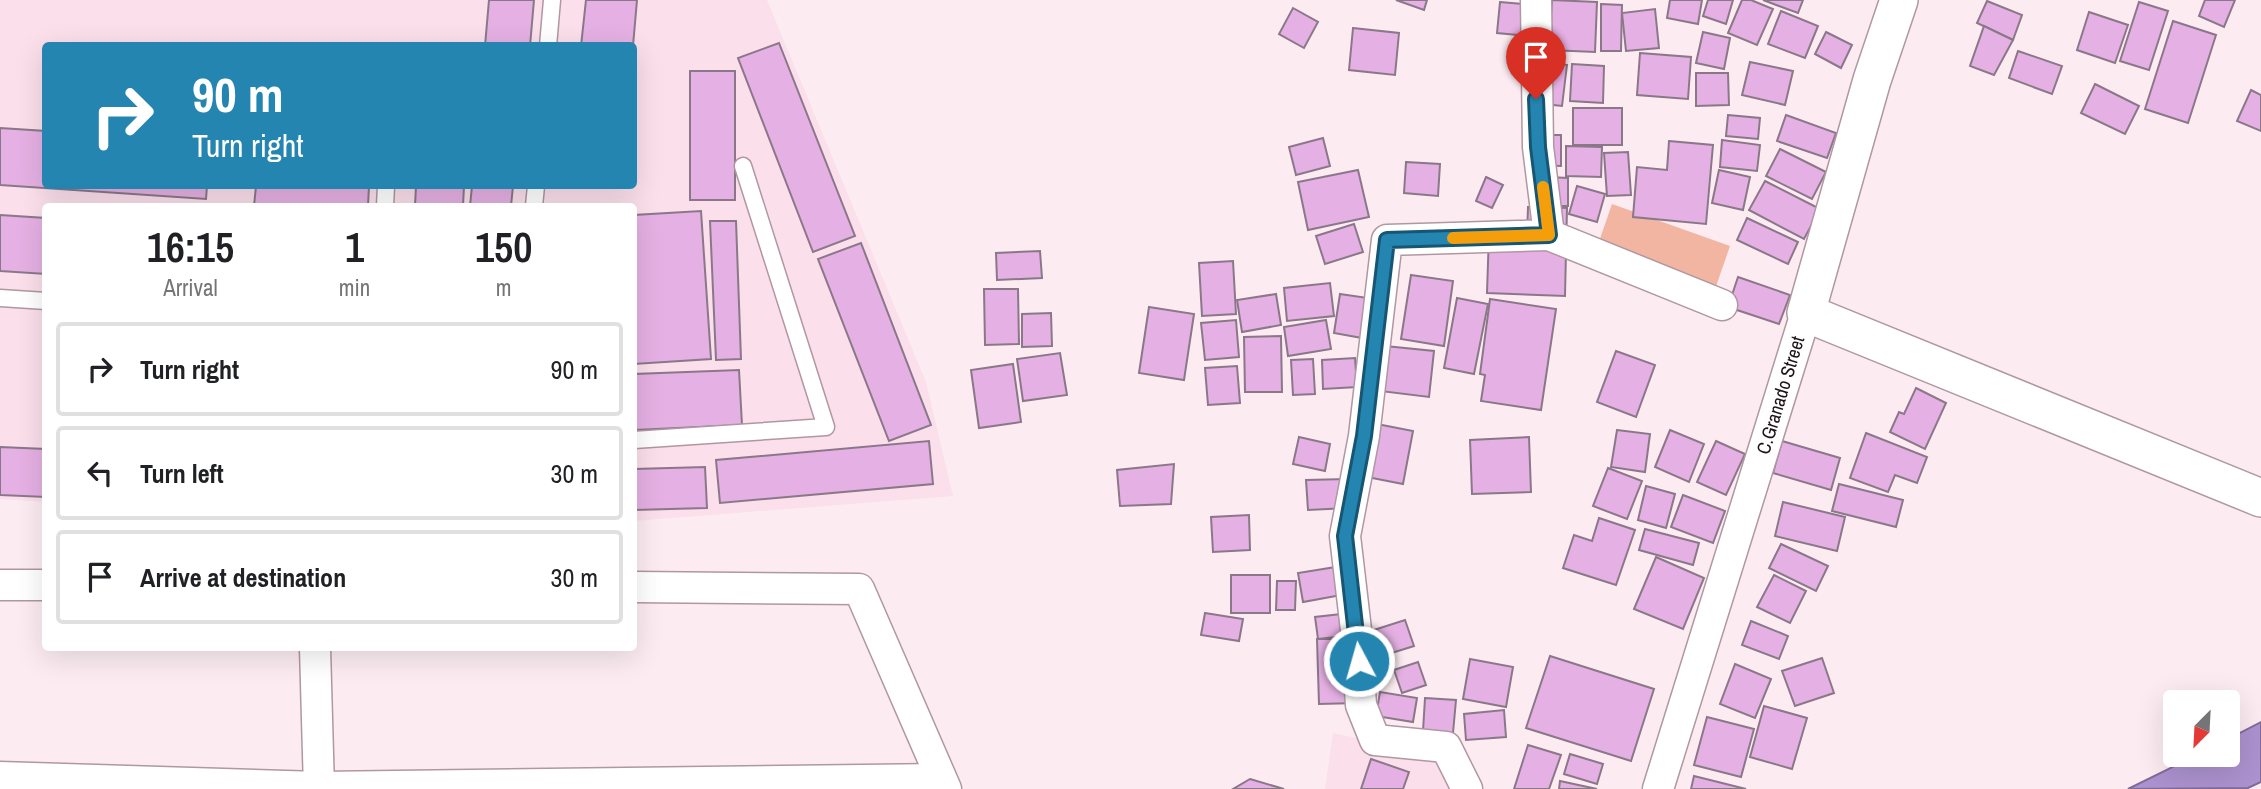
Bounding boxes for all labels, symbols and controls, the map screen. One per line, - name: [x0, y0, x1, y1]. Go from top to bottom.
- pin: [1506, 27, 1566, 99]
- icon: arrive: [1517, 38, 1555, 76]
- text: 90 m: [192, 61, 284, 127]
- icon: right: [77, 70, 168, 161]
- text: Turn right: [192, 124, 304, 167]
- text: 16:15: [147, 219, 234, 275]
- text: 1: [345, 219, 364, 275]
- text: 150: [475, 219, 532, 275]
- text: Arrival: [163, 272, 218, 303]
- text: min: [339, 272, 370, 303]
- text: m: [496, 272, 511, 303]
- street label: C.Granado Street: [1750, 332, 1810, 457]
- icon: right: [81, 350, 119, 388]
- text: Turn right: [140, 352, 239, 387]
- text: 90 m: [551, 352, 598, 387]
- icon: left: [81, 454, 119, 492]
- text: Turn left: [140, 456, 224, 491]
- text: 30 m: [551, 456, 598, 491]
- icon: arrive: [81, 558, 119, 596]
- text: Arrive at destination: [140, 560, 346, 595]
- text: 30 m: [551, 560, 598, 595]
- position arrow: [1322, 624, 1396, 698]
- north arrow: [2163, 690, 2240, 766]
- map controls: [2163, 690, 2240, 767]

